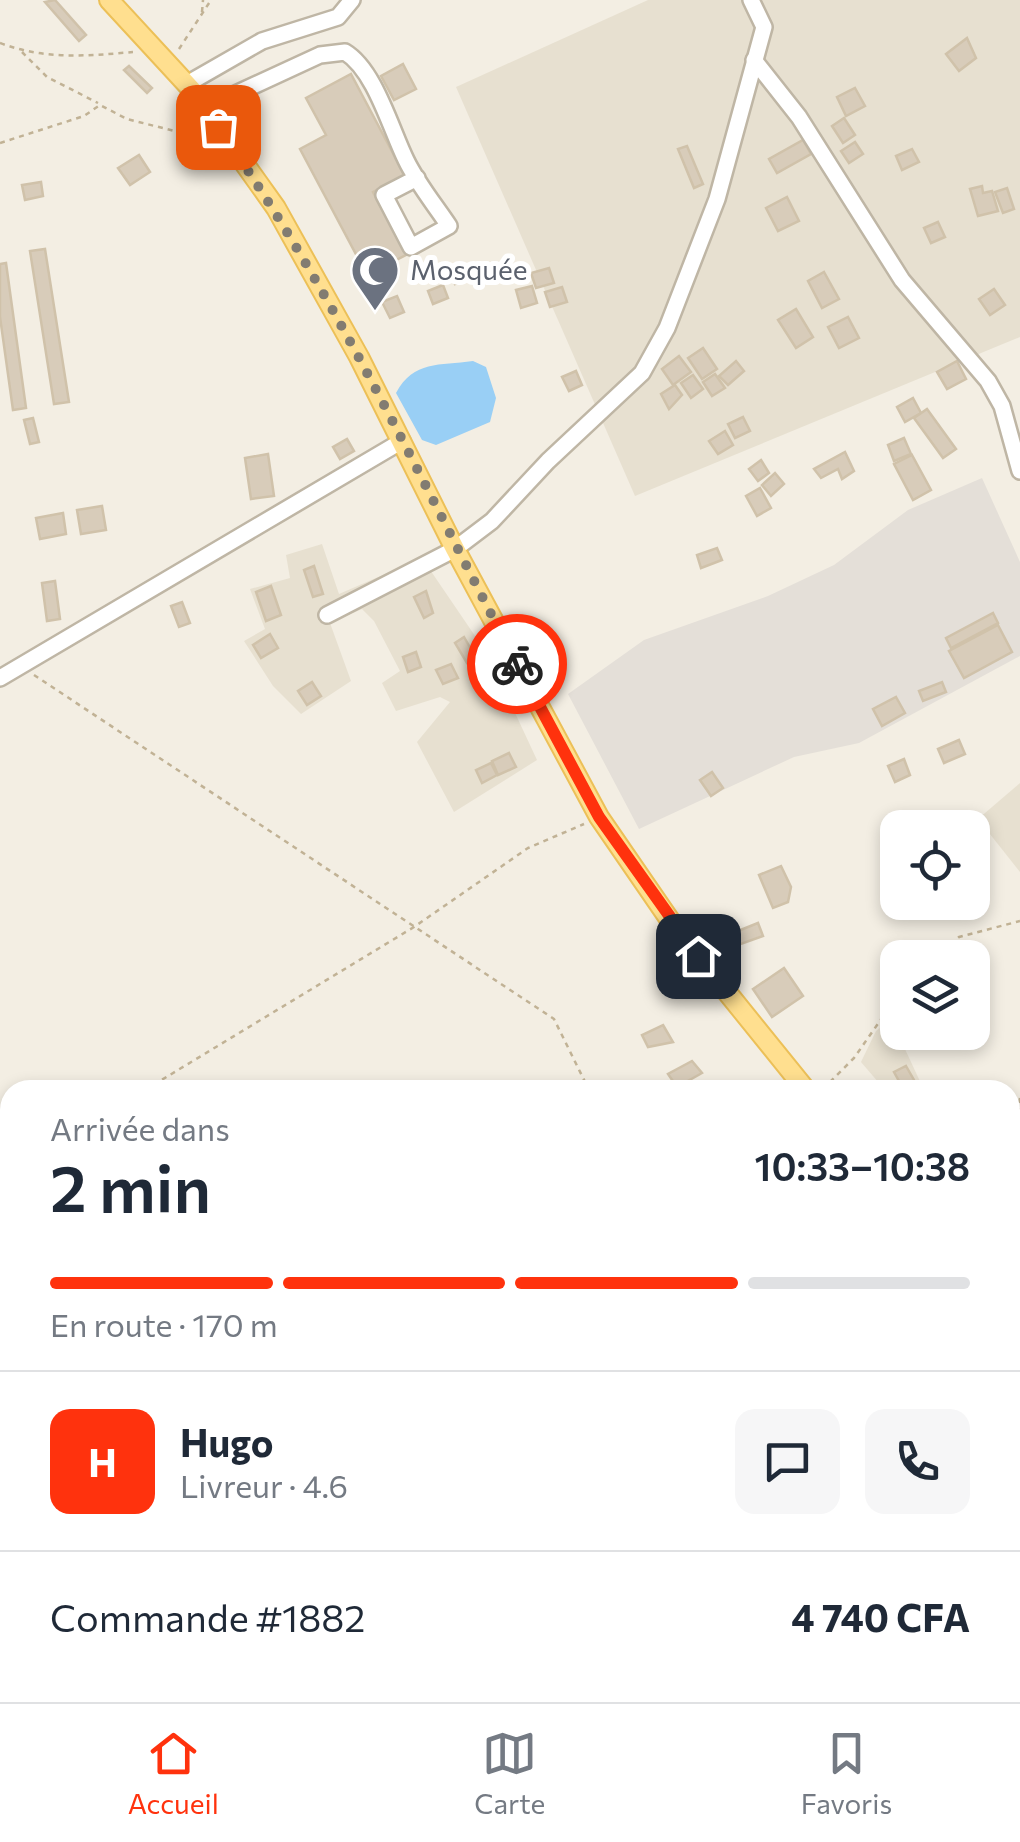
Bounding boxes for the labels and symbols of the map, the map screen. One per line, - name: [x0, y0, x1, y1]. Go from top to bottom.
- pin: [176, 85, 261, 170]
- mosque icon: Mosquée: [349, 244, 401, 312]
- place label: Mosquée: [410, 252, 527, 286]
- courier: [467, 614, 567, 714]
- pin: [656, 914, 741, 999]

